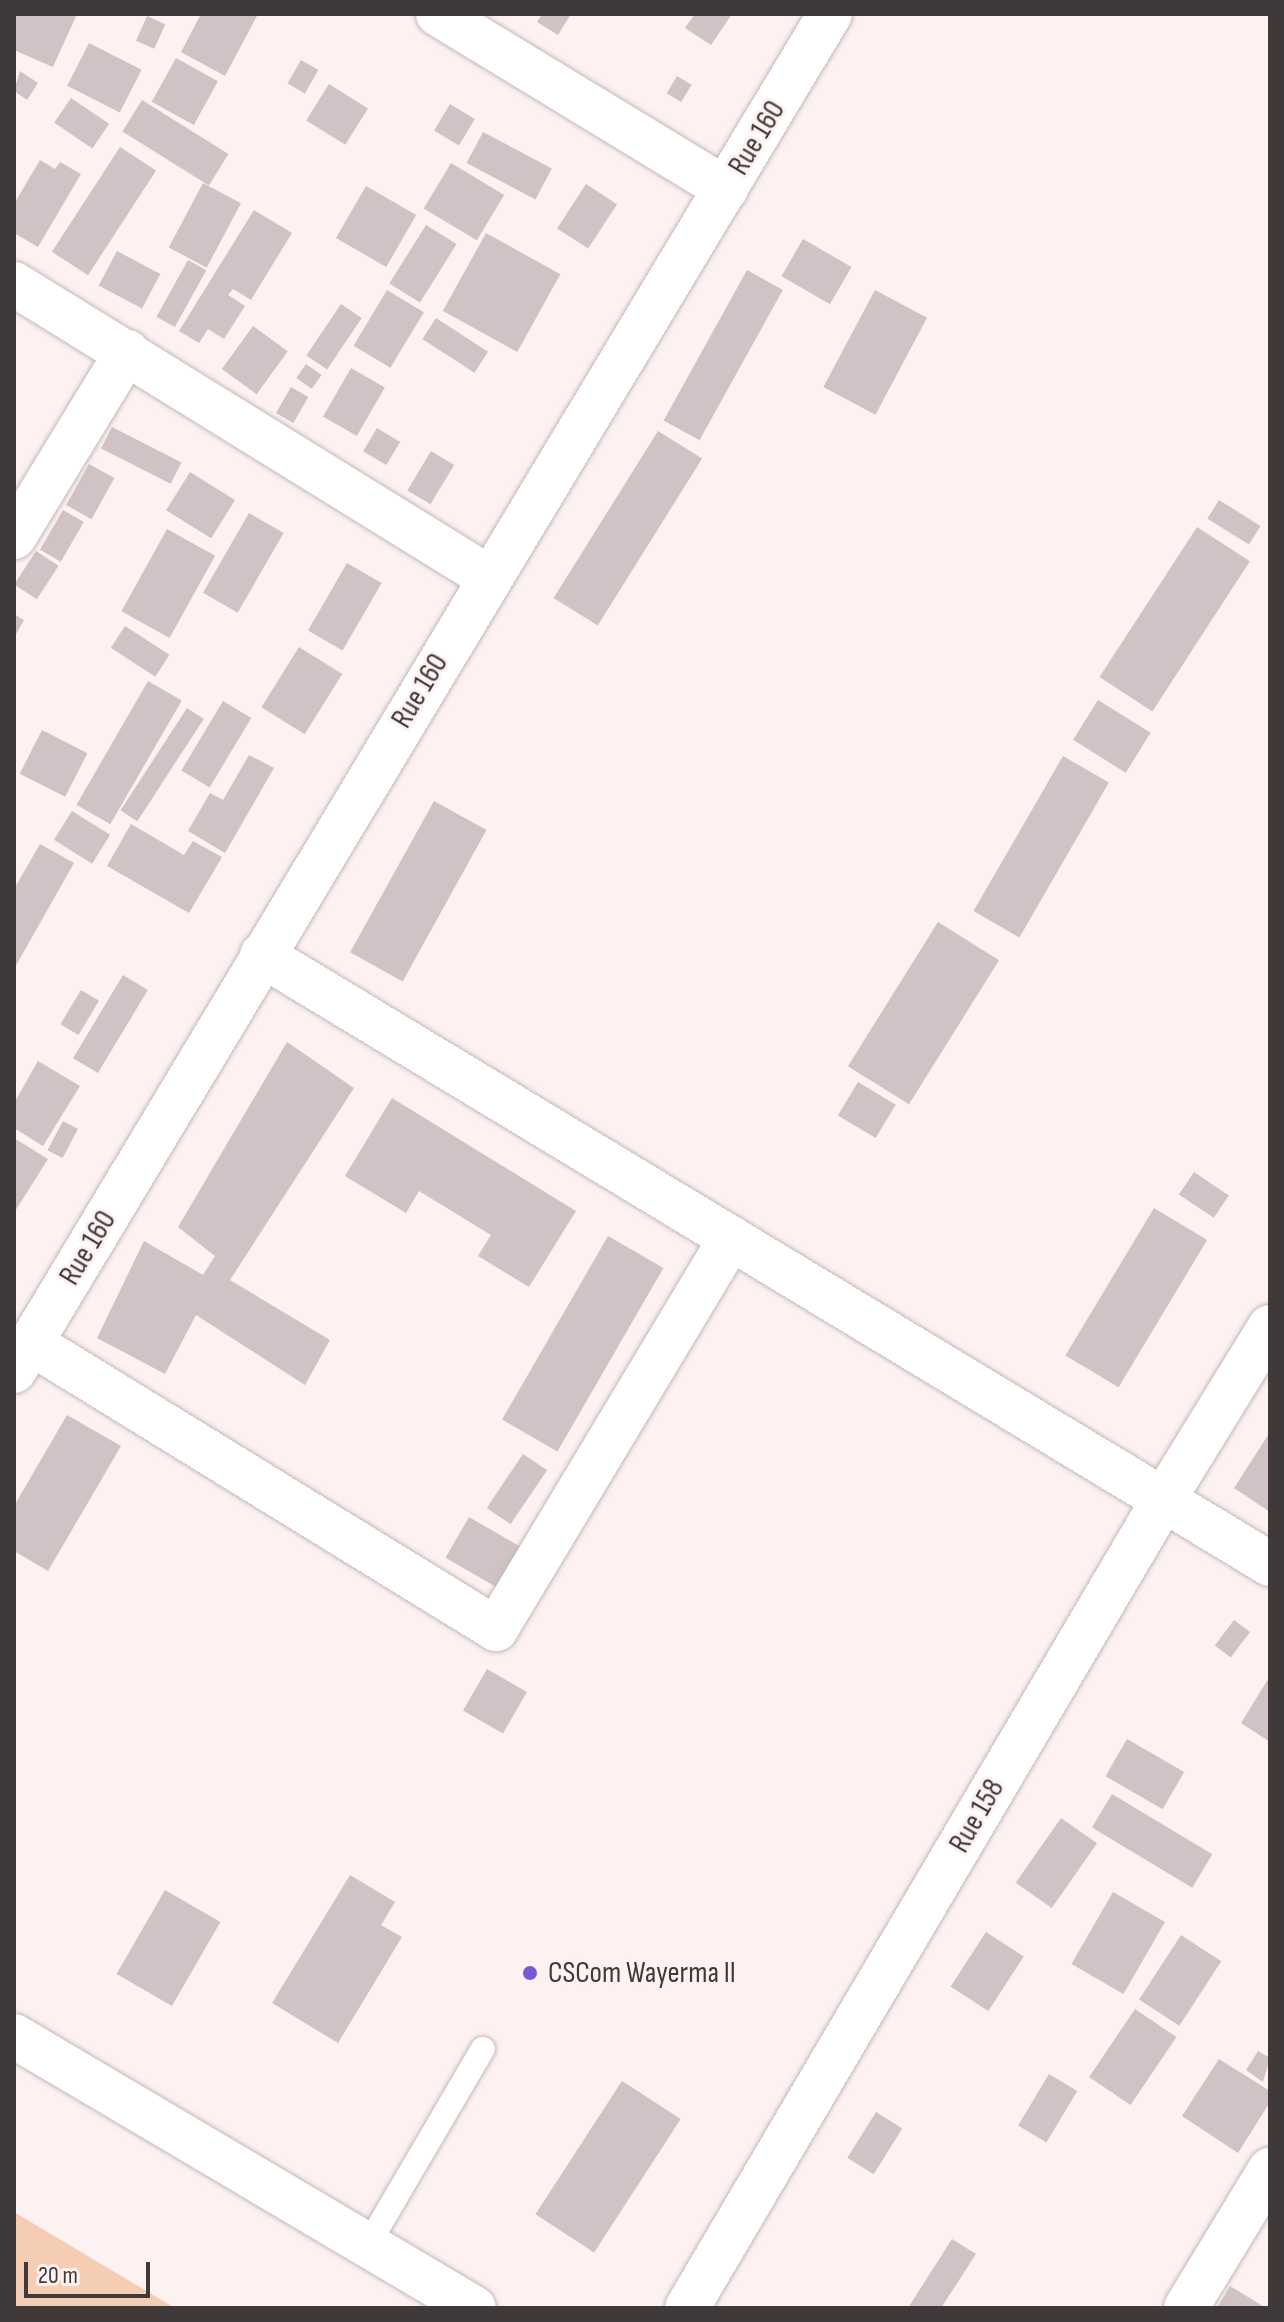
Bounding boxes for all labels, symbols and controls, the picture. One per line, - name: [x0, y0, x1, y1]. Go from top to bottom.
- street label: Rue 160: [721, 94, 793, 182]
- street label: Rue 160: [384, 647, 456, 735]
- street label: Rue 160: [52, 1204, 124, 1292]
- street label: Rue 158: [942, 1773, 1012, 1859]
- place label: CSCom Wayerma II: [548, 1955, 736, 1991]
- marker: CSCom Wayerma II: [519, 1962, 541, 1984]
- scale bar: [28, 2246, 154, 2296]
- text: 20 m: [38, 2261, 78, 2290]

